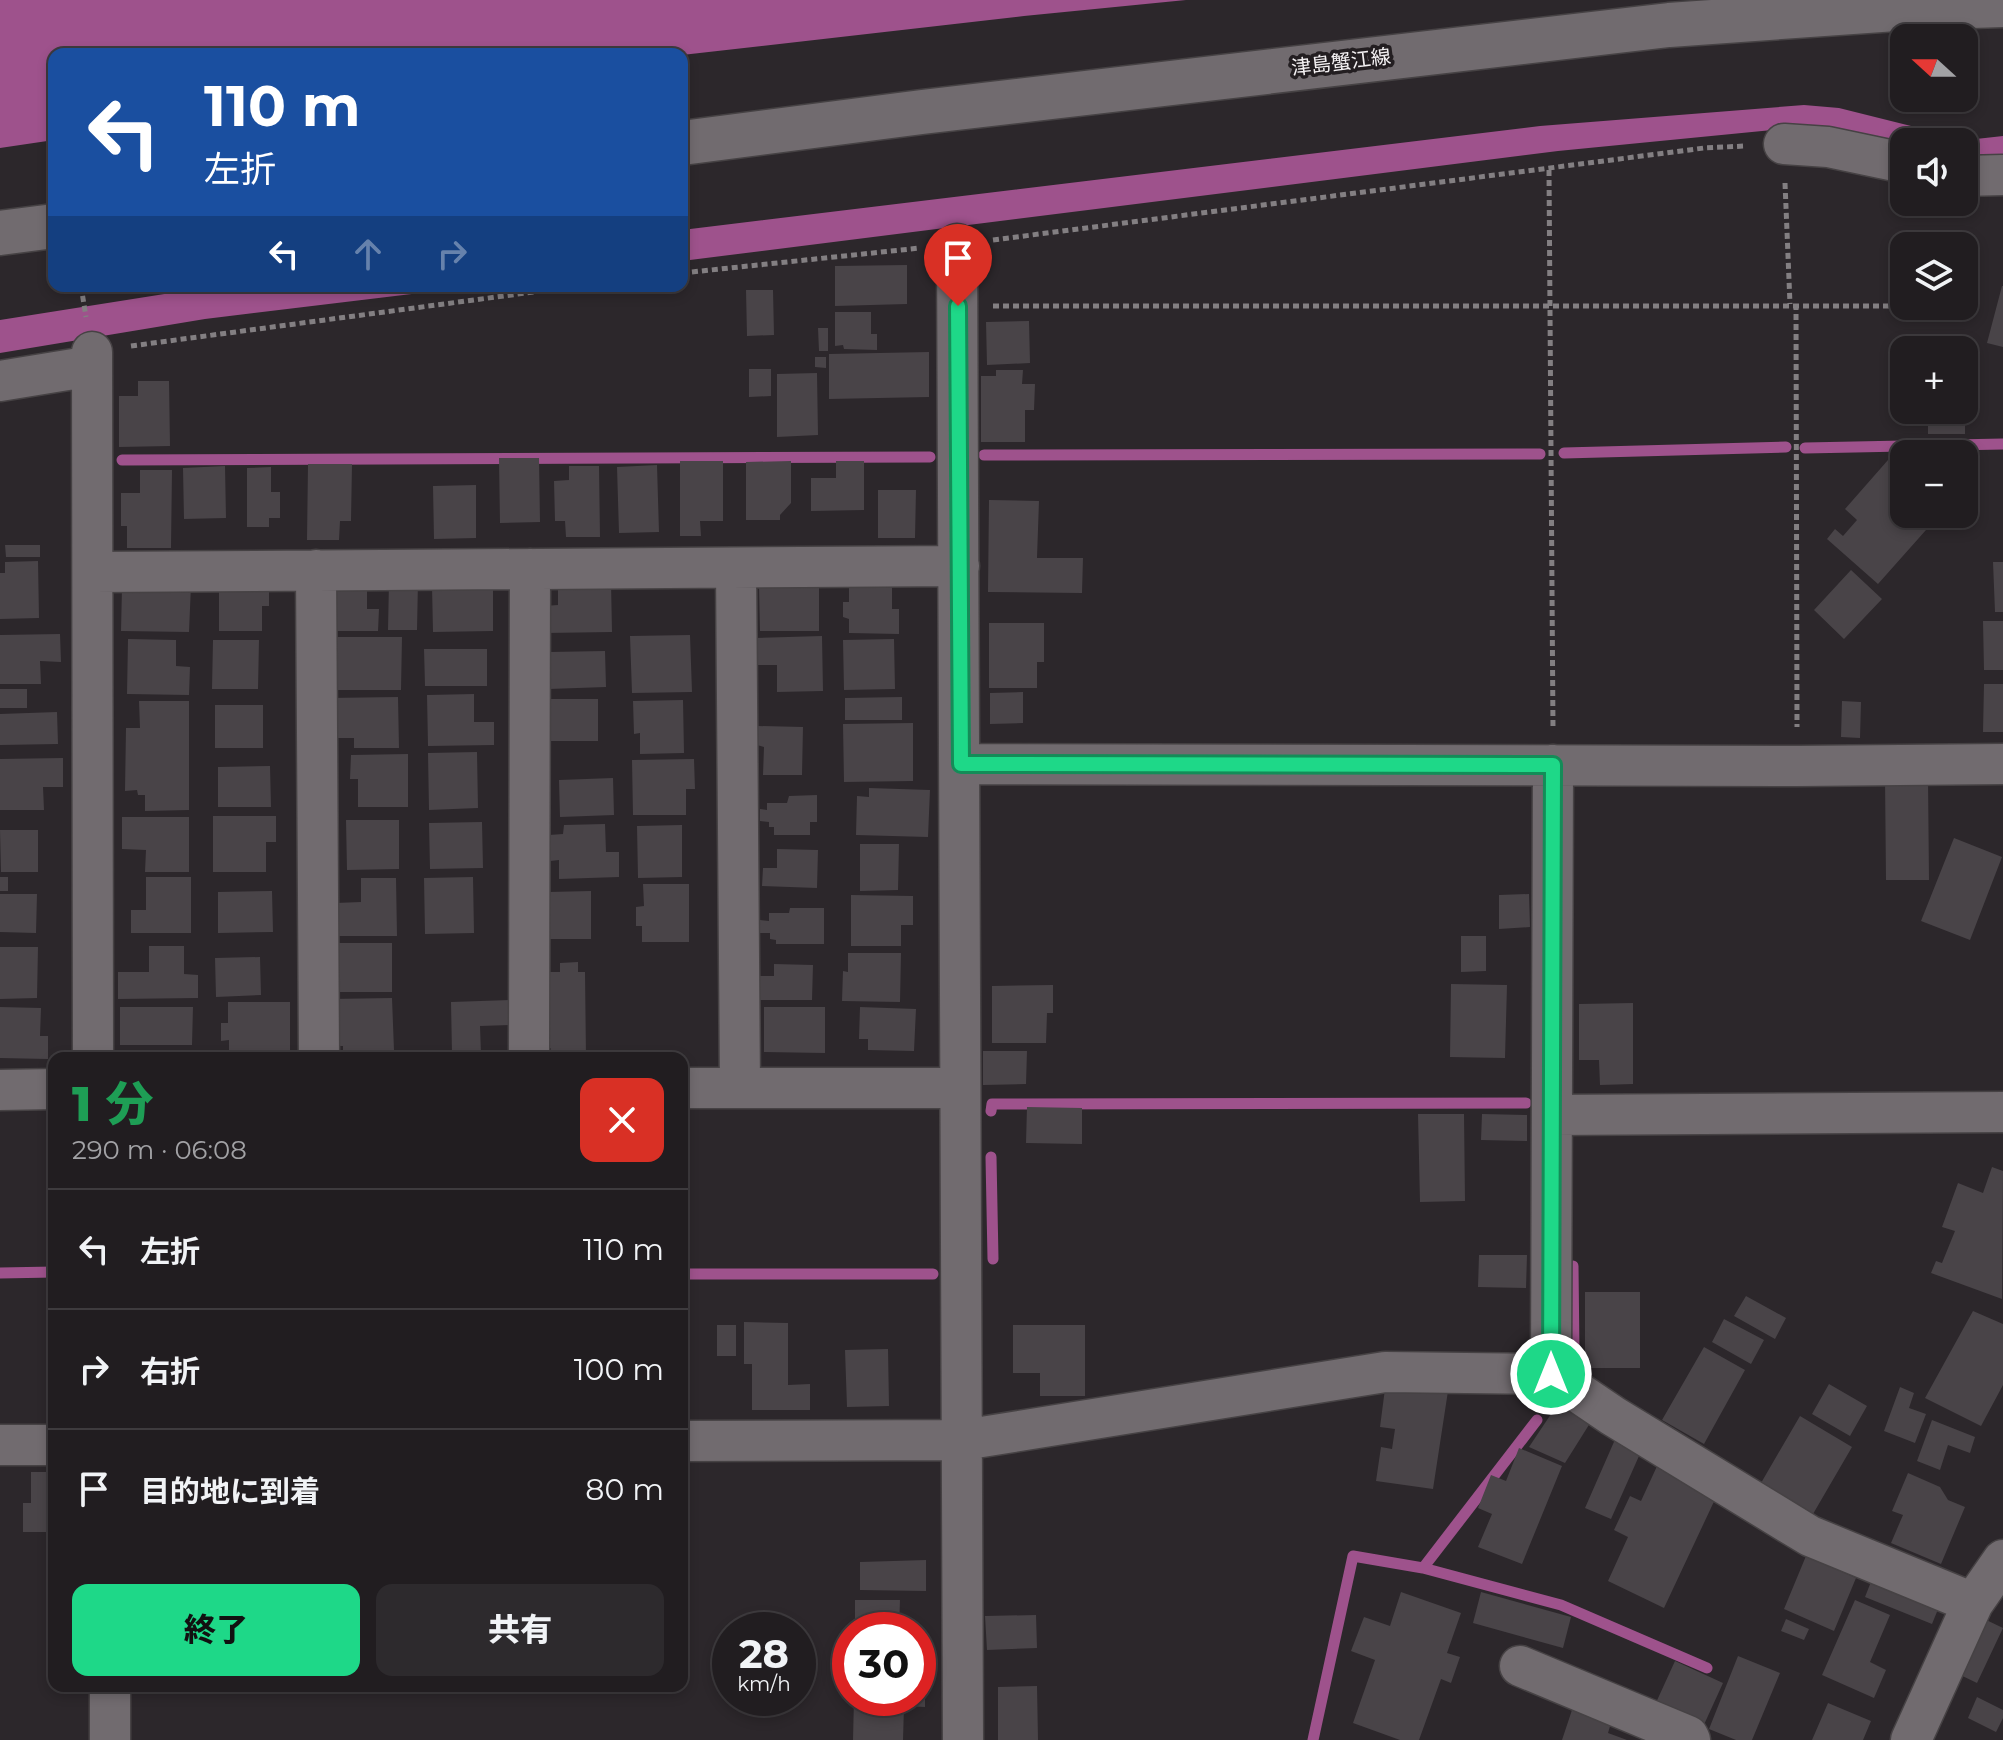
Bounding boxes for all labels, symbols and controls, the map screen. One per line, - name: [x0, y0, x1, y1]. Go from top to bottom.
- north arrow: [1890, 24, 1978, 112]
- map controls: [1890, 24, 1978, 528]
- street label: 津島蟹江線: [1290, 44, 1392, 80]
- text: 110 m: [204, 72, 361, 140]
- icon: left: [72, 80, 176, 184]
- button: sound: [1890, 128, 1978, 216]
- text: 左折: [204, 147, 276, 191]
- pin: [924, 224, 992, 306]
- icon: left: [262, 232, 306, 276]
- icon: ahead: [346, 232, 390, 276]
- icon: right: [430, 232, 474, 276]
- button: layers: [1890, 232, 1978, 320]
- icon: arrive: [936, 236, 980, 280]
- button: +: [1890, 336, 1978, 424]
- button: −: [1890, 440, 1978, 528]
- text: 1 分: [72, 1075, 153, 1133]
- button: close: [580, 1078, 664, 1162]
- text: 290 m · 06:08: [72, 1134, 247, 1166]
- icon: left: [72, 1227, 116, 1271]
- text: 110 m: [583, 1231, 664, 1268]
- text: 左折: [140, 1233, 200, 1270]
- position arrow: [1509, 1332, 1593, 1416]
- icon: right: [72, 1347, 116, 1391]
- text: 100 m: [574, 1351, 664, 1388]
- text: 右折: [140, 1353, 200, 1390]
- icon: arrive: [72, 1467, 116, 1511]
- text: 80 m: [585, 1471, 664, 1508]
- text: 目的地に到着: [140, 1473, 320, 1510]
- button: 終了: [72, 1584, 360, 1676]
- button: 共有: [376, 1584, 664, 1676]
- speed limit sign: 30: [832, 1612, 936, 1716]
- text: 28: [739, 1629, 789, 1678]
- text: km/h: [737, 1672, 791, 1696]

